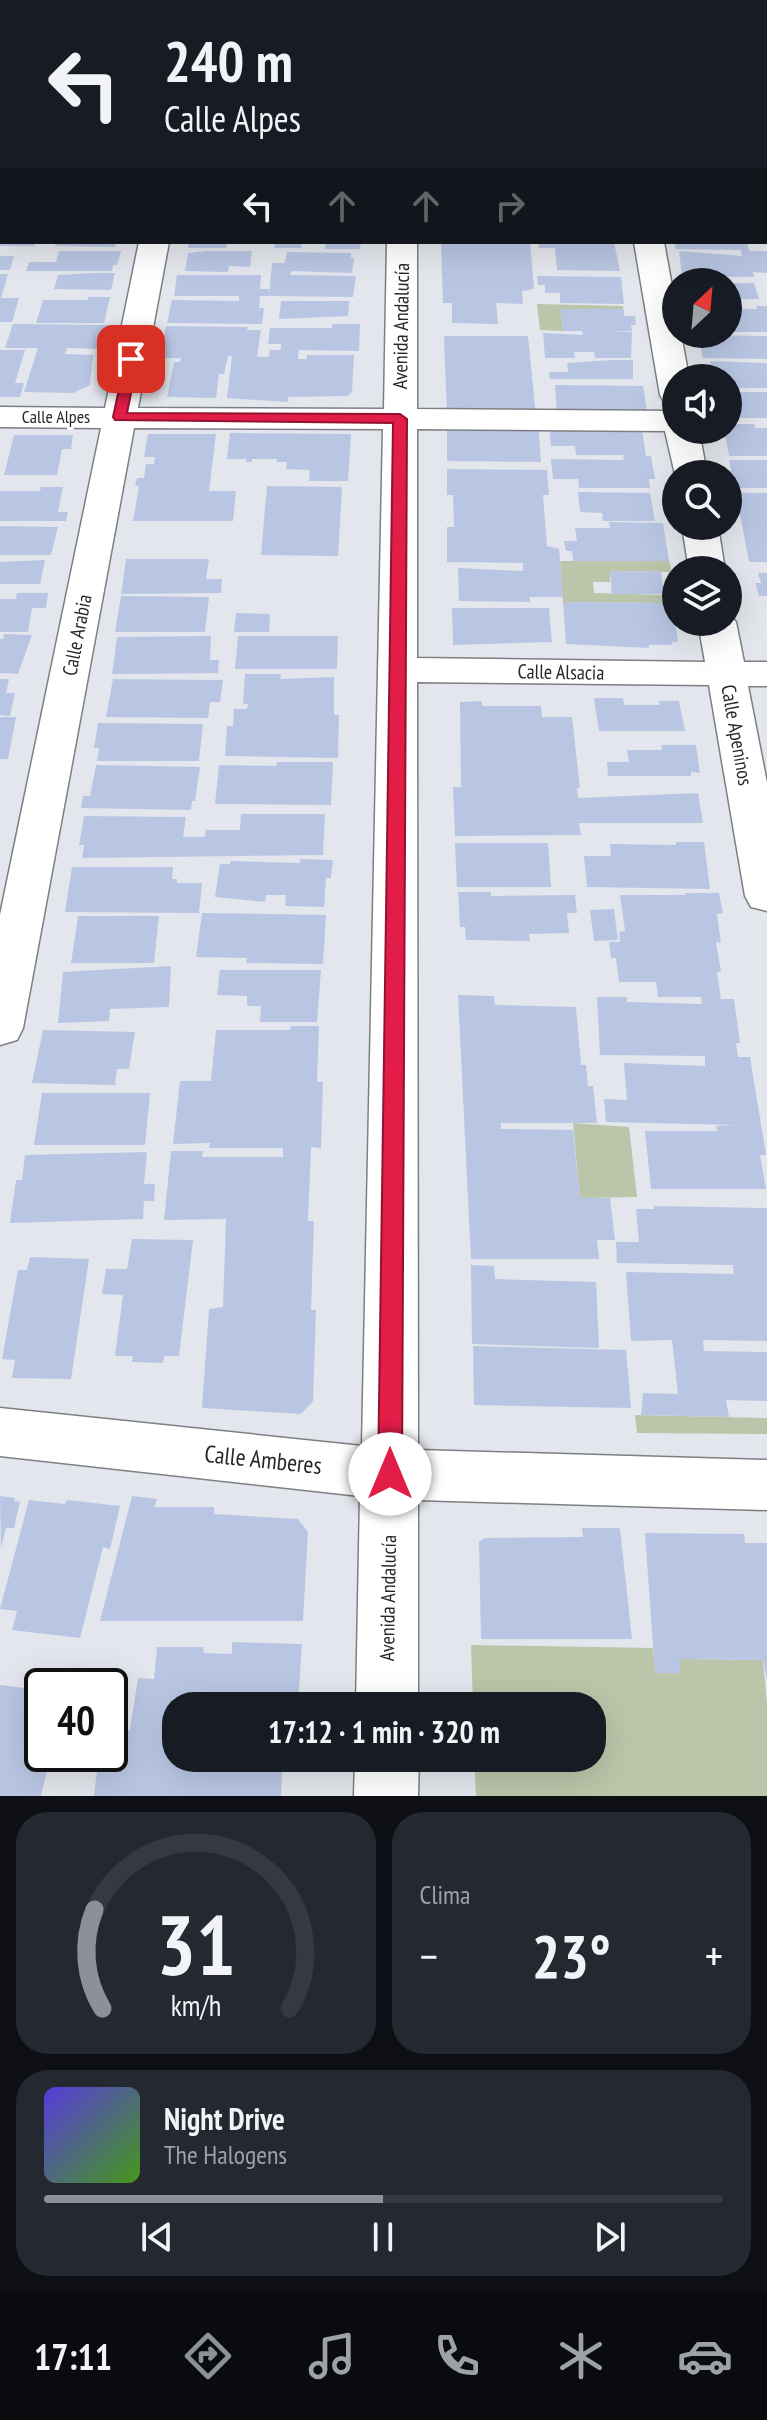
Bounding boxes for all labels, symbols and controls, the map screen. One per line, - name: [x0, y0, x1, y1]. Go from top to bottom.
- text: 240 m: [164, 25, 293, 97]
- icon: left: [32, 32, 136, 136]
- text: Calle Alpes: [164, 95, 301, 142]
- icon: left: [236, 184, 280, 228]
- icon: ahead: [320, 184, 364, 228]
- icon: ahead: [404, 184, 448, 228]
- icon: right: [488, 184, 532, 228]
- street label: Avenida Andalucía: [387, 263, 415, 389]
- north arrow: [662, 268, 742, 348]
- map controls: [662, 268, 742, 636]
- pin: [97, 325, 165, 393]
- icon: arrive: [109, 337, 153, 381]
- button: sound: [662, 364, 742, 444]
- street label: Calle Alpes: [22, 405, 90, 428]
- button: search: [662, 460, 742, 540]
- button: layers: [662, 556, 742, 636]
- street label: Calle Arabia: [56, 592, 98, 678]
- street label: Calle Alsacia: [518, 658, 604, 686]
- street label: Calle Apeninos: [715, 683, 759, 788]
- position arrow: [348, 1432, 432, 1516]
- street label: Calle Amberes: [203, 1438, 323, 1481]
- street label: Avenida Andalucía: [374, 1535, 402, 1661]
- speed limit sign: 40: [24, 1668, 128, 1772]
- text: 17:12 · 1 min · 320 m: [268, 1712, 500, 1751]
- text: Clima: [420, 1878, 470, 1911]
- text: 31: [156, 1890, 236, 1998]
- text: 23°: [532, 1917, 611, 1995]
- text: −: [420, 1927, 438, 1984]
- text: +: [705, 1927, 723, 1984]
- text: km/h: [170, 1987, 221, 2024]
- text: Night Drive: [164, 2099, 285, 2138]
- text: The Halogens: [164, 2138, 287, 2171]
- icon: previous: [135, 2215, 179, 2259]
- icon: pause: [361, 2215, 405, 2259]
- icon: next: [588, 2215, 632, 2259]
- icon: directions: [180, 2328, 236, 2384]
- icon: music: [304, 2328, 360, 2384]
- icon: phone: [429, 2328, 485, 2384]
- icon: climate: [553, 2328, 609, 2384]
- icon: car: [677, 2328, 733, 2384]
- text: 17:11: [34, 2333, 112, 2380]

